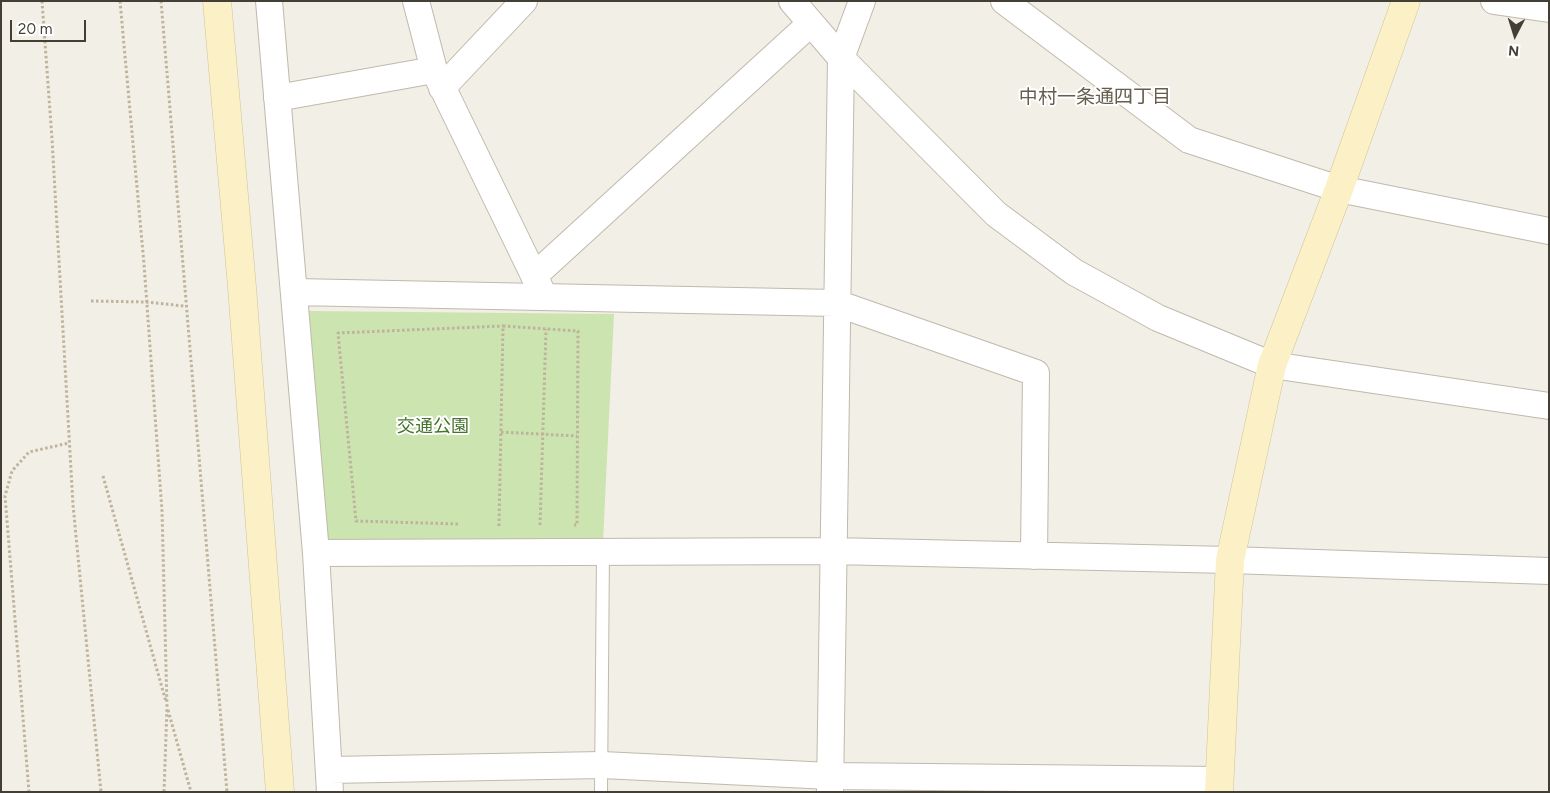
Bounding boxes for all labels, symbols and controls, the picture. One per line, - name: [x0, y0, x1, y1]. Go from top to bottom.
- scale bar: [12, 10, 89, 42]
- north arrow: [1490, 10, 1540, 60]
- text: 20 m: [18, 20, 52, 38]
- text: N: [1508, 42, 1520, 59]
- district label: 中村一条通四丁目: [1019, 86, 1171, 108]
- park label: 交通公園: [397, 416, 469, 438]

